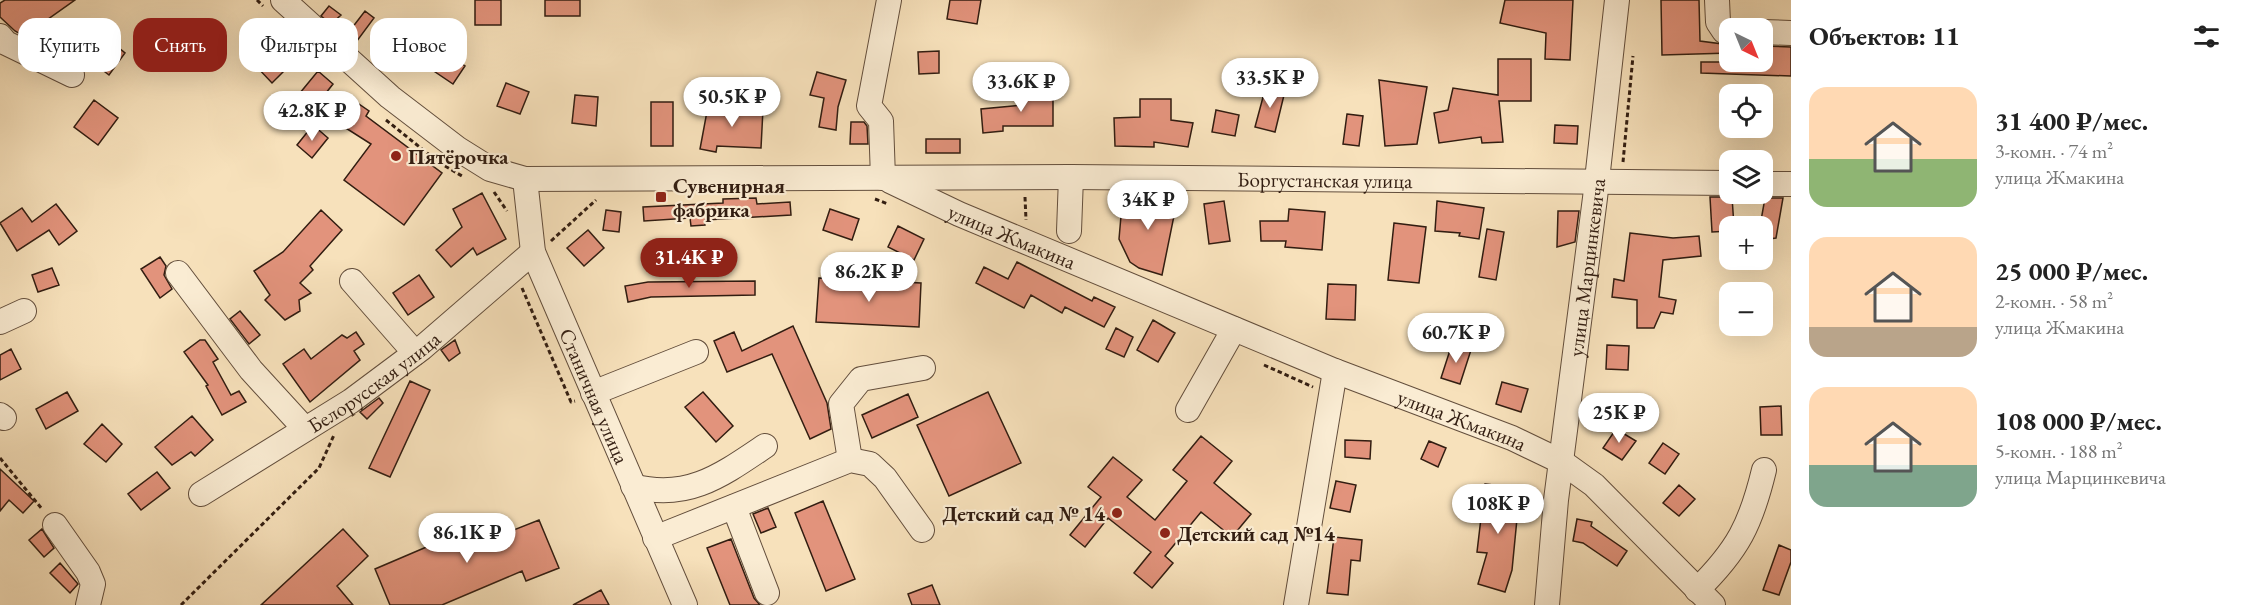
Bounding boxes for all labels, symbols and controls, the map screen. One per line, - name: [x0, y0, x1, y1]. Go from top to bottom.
- chip: Купить: [18, 18, 121, 72]
- chip: Снять: [133, 18, 227, 72]
- chip: Фильтры: [239, 18, 358, 72]
- chip: Новое: [370, 18, 467, 72]
- north arrow: [1719, 18, 1773, 72]
- map controls: [1719, 18, 1773, 336]
- text: Объектов: 11: [1809, 19, 1960, 53]
- icon: filters: [2190, 20, 2223, 53]
- pin: 33.5K ₽: [1215, 58, 1325, 109]
- pin: 33.6K ₽: [966, 62, 1076, 113]
- text: 33.5K ₽: [1236, 64, 1304, 90]
- text: 33.6K ₽: [987, 68, 1055, 94]
- pin: 50.5K ₽: [677, 77, 787, 128]
- text: 50.5K ₽: [698, 83, 766, 109]
- button: locate: [1719, 84, 1773, 138]
- pin: 42.8K ₽: [257, 91, 367, 142]
- text: 42.8K ₽: [278, 97, 346, 123]
- text: 31 400 ₽/мес.: [1995, 104, 2148, 138]
- icon: home: [1857, 111, 1929, 183]
- text: 3-комн. · 74 m²: [1995, 138, 2113, 164]
- place label: Пятёрочка: [408, 143, 509, 170]
- marker: Пятёрочка: [389, 149, 403, 163]
- button: layers: [1719, 150, 1773, 204]
- text: улица Жмакина: [1995, 164, 2124, 190]
- street label: Боргустанская улица: [1237, 165, 1413, 194]
- place label: Сувенирная фабрика: [673, 172, 785, 223]
- street label: улица Марцинкевича: [1561, 176, 1611, 358]
- pin: 34K ₽: [1106, 180, 1190, 231]
- text: 34K ₽: [1121, 186, 1175, 212]
- marker: Сувенирная фабрика: [654, 190, 668, 204]
- street label: улица Жмакина: [944, 197, 1081, 275]
- button: +: [1719, 216, 1773, 270]
- pin: 31.4K ₽: [634, 238, 744, 289]
- text: 31.4K ₽: [655, 244, 723, 270]
- pin: 86.2K ₽: [814, 252, 924, 303]
- text: 25 000 ₽/мес.: [1995, 254, 2148, 288]
- text: 86.2K ₽: [835, 258, 903, 284]
- icon: home: [1857, 261, 1929, 333]
- button: −: [1719, 282, 1773, 336]
- text: 2-комн. · 58 m²: [1995, 288, 2113, 314]
- pin: 60.7K ₽: [1401, 313, 1511, 364]
- text: улица Жмакина: [1995, 314, 2124, 340]
- text: 60.7K ₽: [1422, 319, 1490, 345]
- street label: Станичная улица: [554, 324, 636, 468]
- street label: Белорусская улица: [302, 325, 446, 438]
- street label: улица Жмакина: [1394, 382, 1532, 457]
- pin: 25K ₽: [1577, 393, 1661, 444]
- text: 25K ₽: [1592, 399, 1646, 425]
- text: 108 000 ₽/мес.: [1995, 404, 2162, 438]
- icon: home: [1857, 411, 1929, 483]
- text: 5-комн. · 188 m²: [1995, 438, 2123, 464]
- text: улица Марцинкевича: [1995, 464, 2166, 490]
- pin: 108K ₽: [1449, 484, 1547, 535]
- text: 108K ₽: [1466, 490, 1530, 516]
- place label: Детский сад № 14: [942, 500, 1106, 527]
- marker: Детский сад № 14: [1110, 506, 1124, 520]
- pin: 86.1K ₽: [412, 513, 522, 564]
- text: 86.1K ₽: [433, 519, 501, 545]
- place label: Детский сад №14: [1177, 520, 1336, 547]
- marker: Детский сад №14: [1158, 526, 1172, 540]

